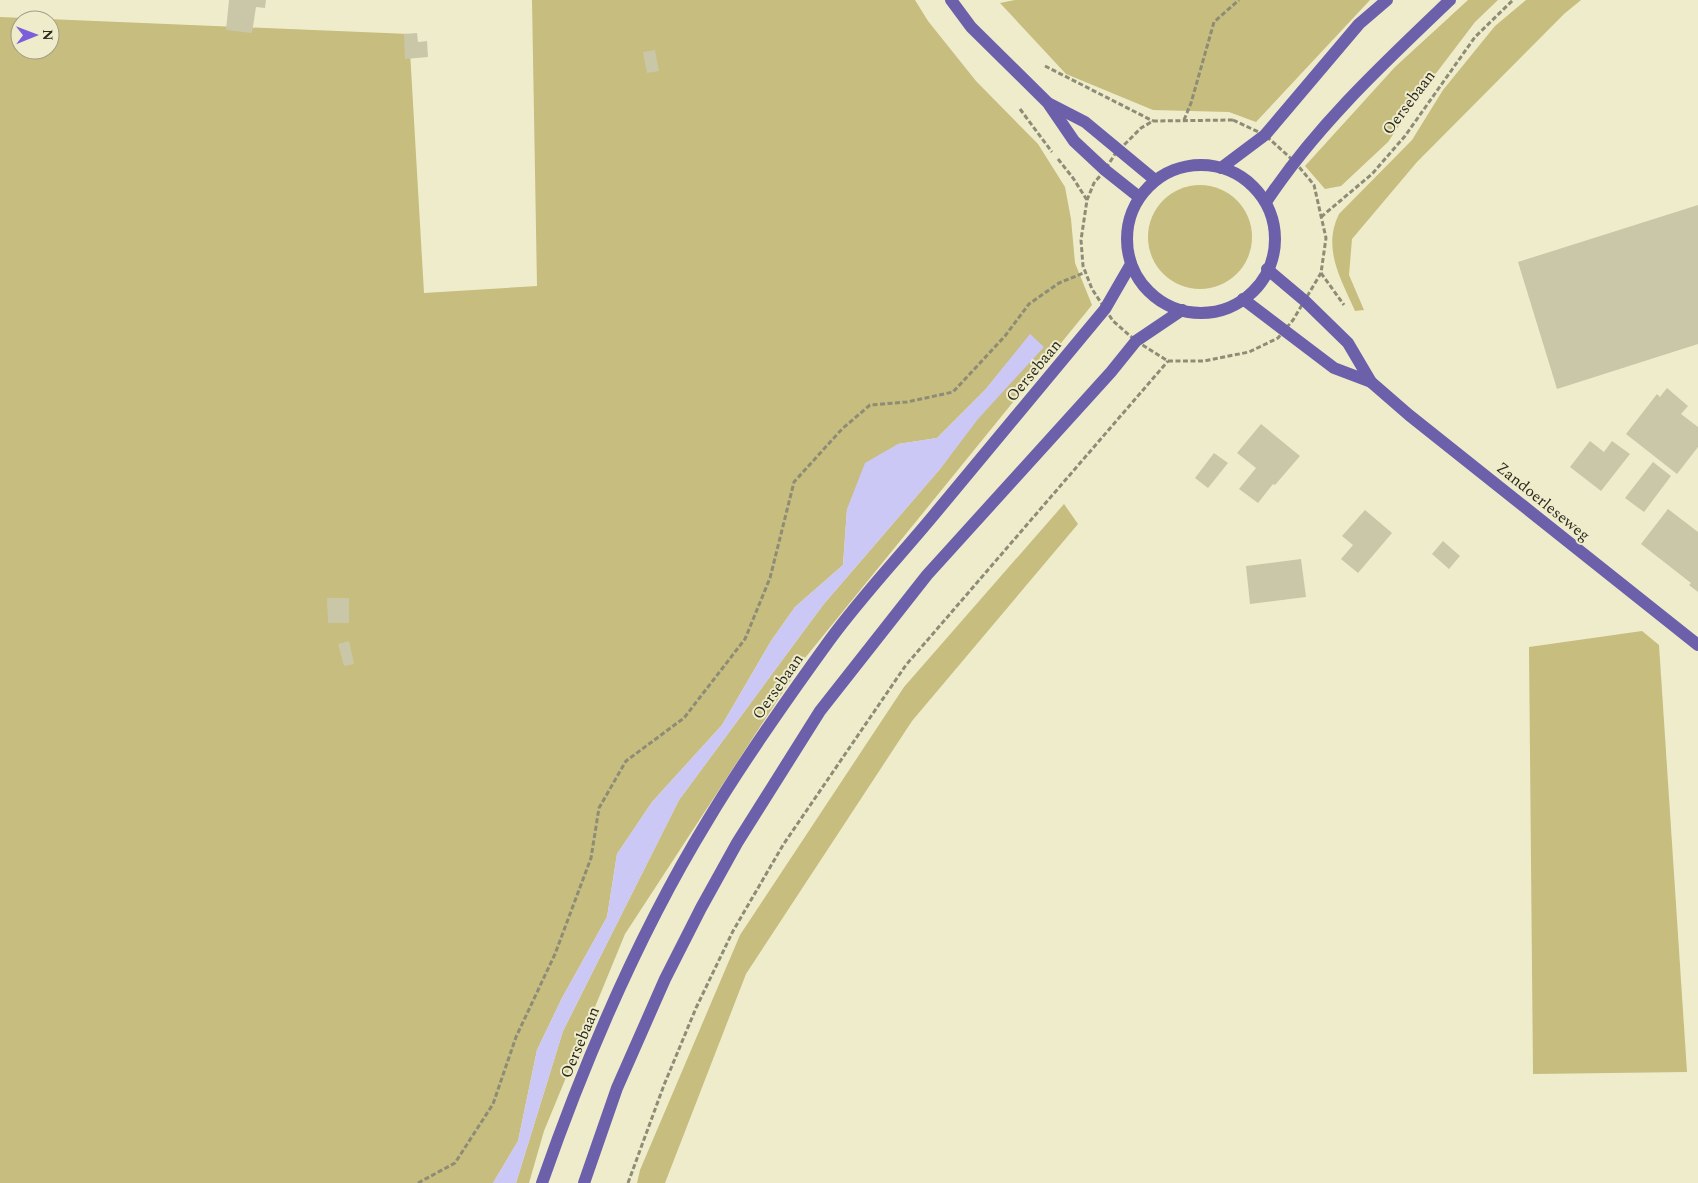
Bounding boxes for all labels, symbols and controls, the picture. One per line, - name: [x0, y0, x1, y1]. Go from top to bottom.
- north arrow: [10, 10, 60, 60]
- text: N: [37, 29, 58, 41]
- street label: Oersebaan: [1376, 65, 1441, 140]
- street label: Oersebaan: [1000, 334, 1067, 407]
- street label: Zandoerleseweg: [1491, 456, 1596, 547]
- street label: Oersebaan: [746, 649, 809, 724]
- street label: Oersebaan: [554, 1003, 606, 1082]

